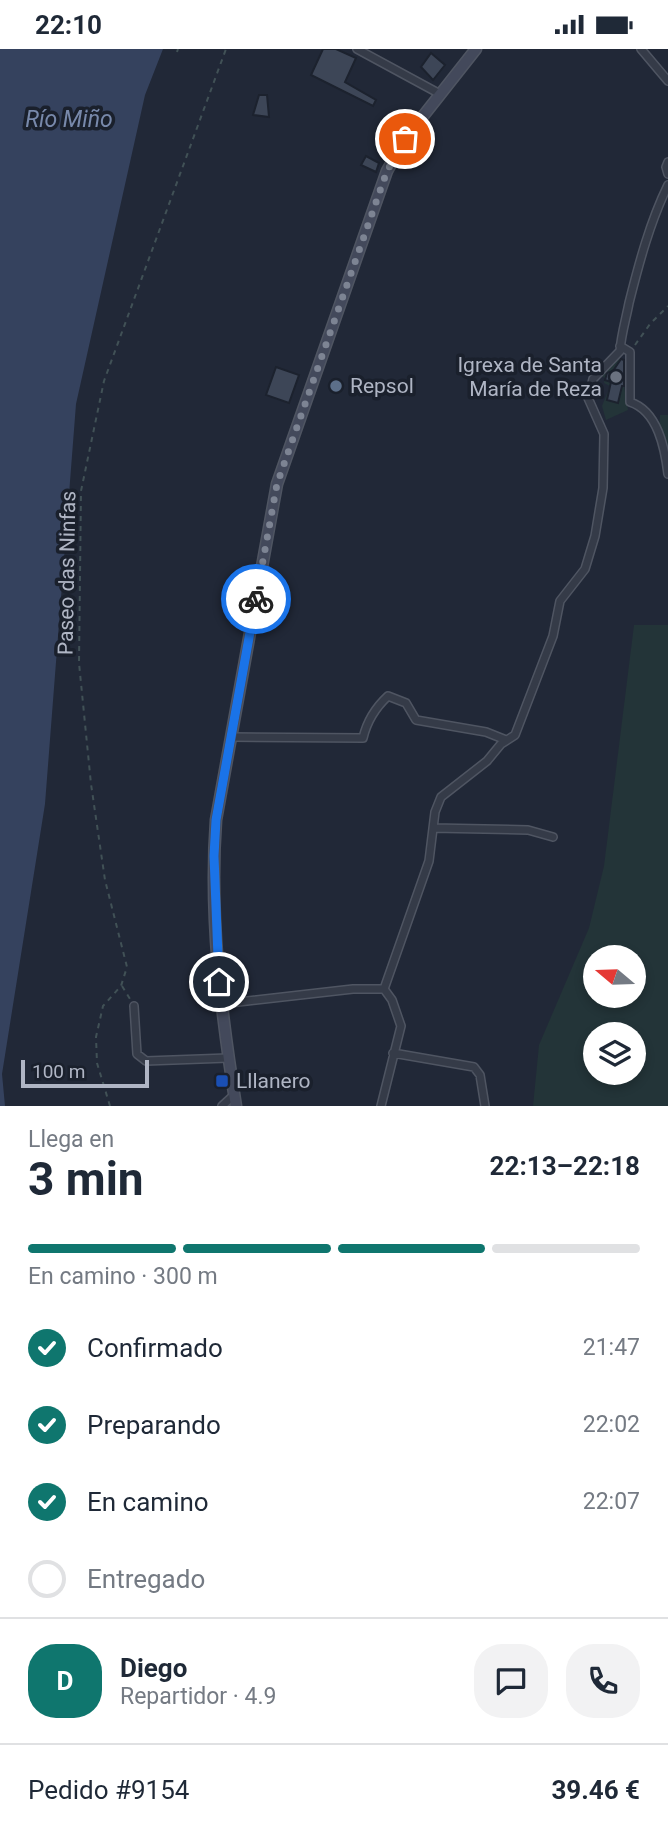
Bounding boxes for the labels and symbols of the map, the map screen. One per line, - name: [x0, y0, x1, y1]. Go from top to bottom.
- water label: Río Miño: [25, 106, 113, 133]
- pin: [375, 109, 435, 169]
- place label: Igrexa de Santa María de Reza: [457, 353, 602, 401]
- marker: Igrexa de Santa María de Reza: [608, 369, 624, 385]
- place label: Repsol: [350, 374, 414, 398]
- marker: Repsol: [328, 378, 344, 394]
- street label: Paseo das Ninfas: [54, 491, 80, 655]
- courier: [221, 564, 291, 634]
- north arrow: [583, 945, 646, 1008]
- pin: [189, 952, 249, 1012]
- scale bar: [21, 1057, 149, 1089]
- place label: Lllanero: [236, 1069, 311, 1093]
- marker: Lllanero: [214, 1073, 230, 1089]

